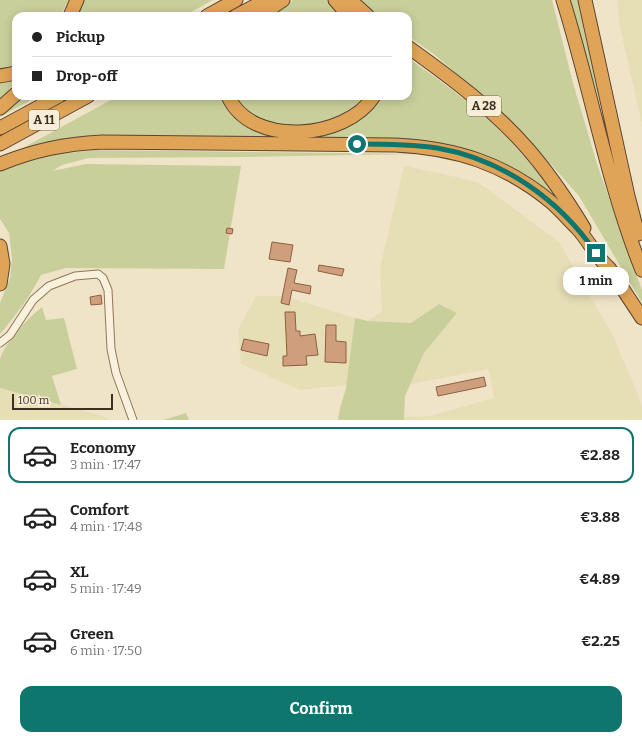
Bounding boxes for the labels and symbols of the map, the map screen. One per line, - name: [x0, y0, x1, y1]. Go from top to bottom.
- road number: A 28: [467, 96, 501, 116]
- road number: A 11: [29, 110, 59, 130]
- route start: [348, 135, 366, 153]
- route end: [587, 244, 605, 262]
- callout: 1 min: [563, 267, 629, 295]
- scale bar: [12, 392, 113, 411]

